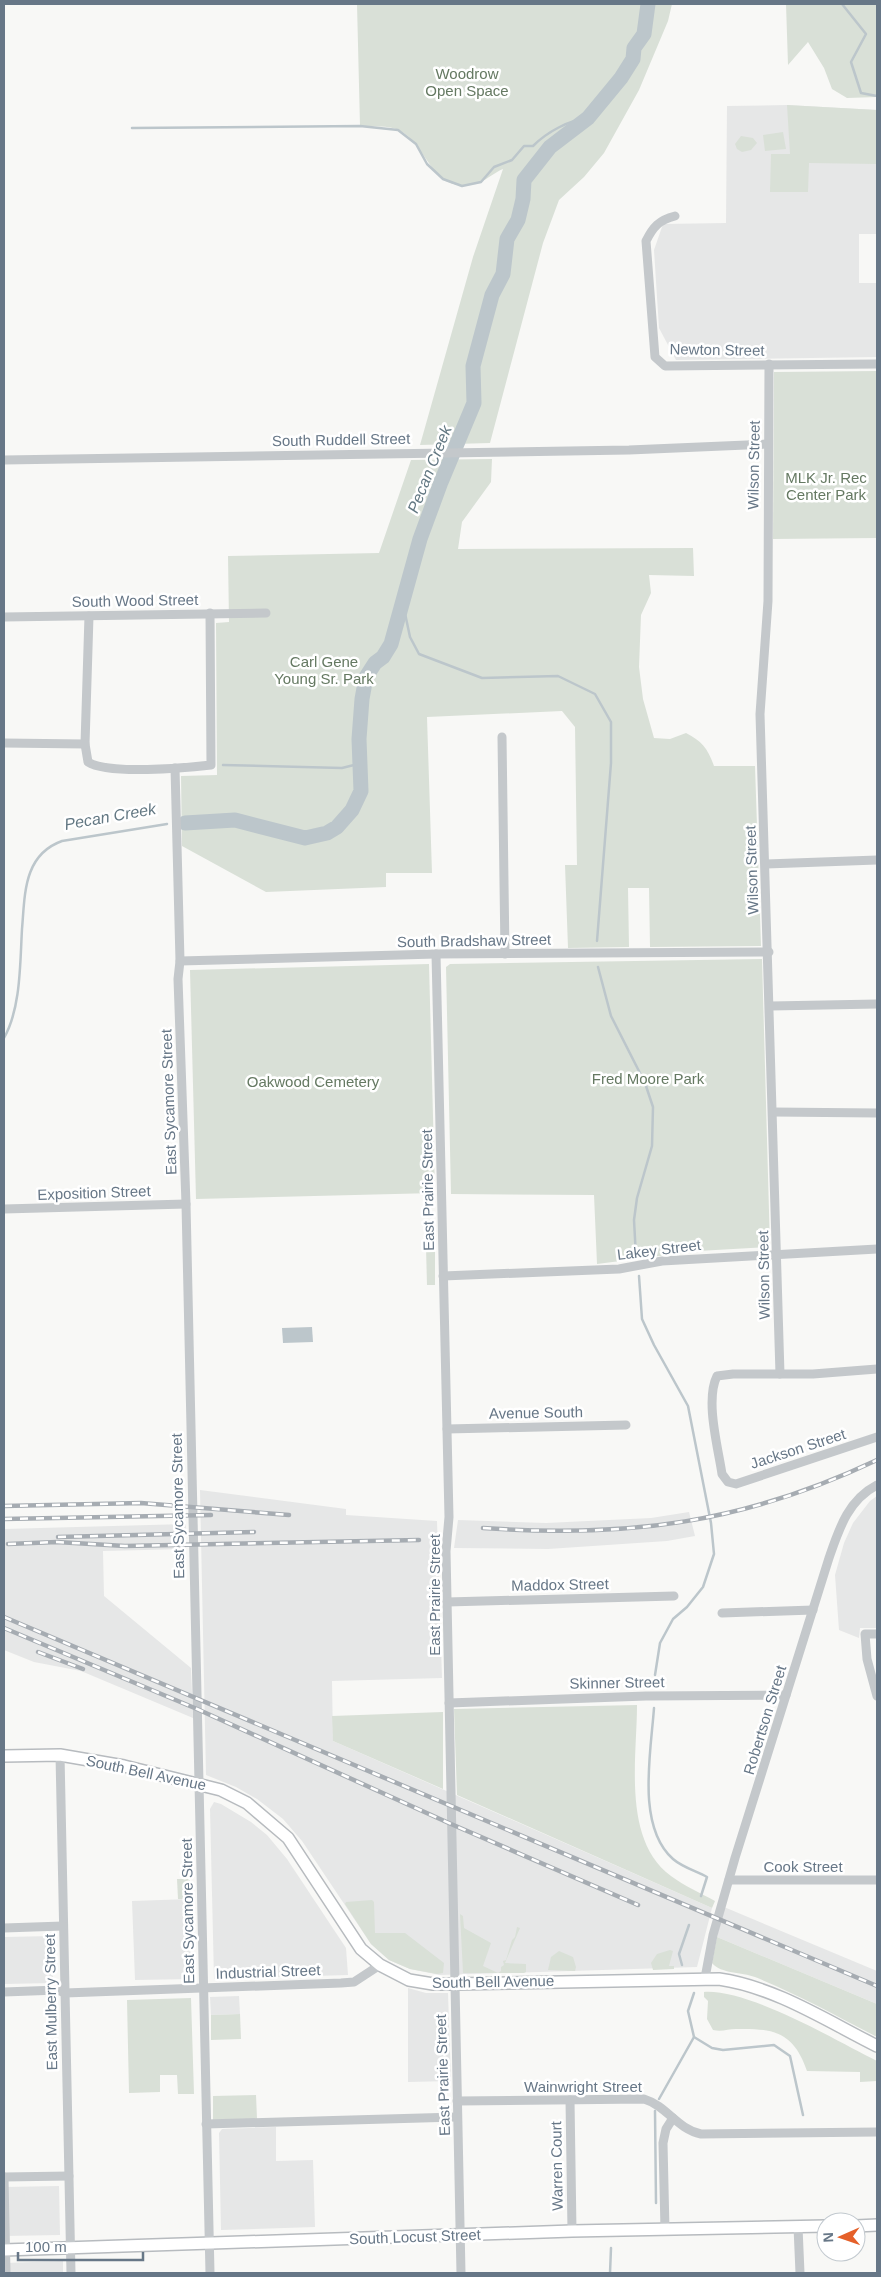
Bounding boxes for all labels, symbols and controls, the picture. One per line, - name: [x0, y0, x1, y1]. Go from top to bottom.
- park label: Woodrow Open Space: [425, 65, 509, 99]
- street label: Newton Street: [669, 340, 766, 359]
- street label: Wilson Street: [744, 419, 763, 510]
- water label: Pecan Creek: [404, 422, 455, 515]
- street label: South Ruddell Street: [272, 430, 411, 449]
- park label: MLK Jr. Rec Center Park: [785, 469, 867, 503]
- street label: South Wood Street: [72, 591, 199, 610]
- park label: Carl Gene Young Sr. Park: [274, 653, 374, 687]
- water label: Pecan Creek: [63, 800, 158, 833]
- street label: Wilson Street: [741, 824, 762, 915]
- street label: South Bradshaw Street: [397, 931, 552, 950]
- street label: East Sycamore Street: [157, 1028, 180, 1175]
- park label: Fred Moore Park: [592, 1070, 705, 1087]
- park label: Oakwood Cemetery: [247, 1073, 380, 1090]
- street label: East Prairie Street: [418, 1128, 437, 1251]
- street label: Exposition Street: [37, 1182, 152, 1203]
- street label: Wilson Street: [754, 1229, 773, 1320]
- street label: Lakey Street: [616, 1236, 703, 1263]
- street label: Avenue South: [489, 1403, 583, 1422]
- street label: Jackson Street: [748, 1425, 848, 1472]
- street label: East Sycamore Street: [168, 1432, 187, 1579]
- street label: East Prairie Street: [426, 1533, 443, 1656]
- street label: Maddox Street: [511, 1575, 610, 1594]
- street label: Robertson Street: [740, 1662, 789, 1777]
- street label: Skinner Street: [569, 1673, 665, 1692]
- street label: South Bell Avenue: [85, 1751, 208, 1794]
- street label: East Sycamore Street: [178, 1837, 197, 1984]
- street label: Cook Street: [763, 1858, 843, 1875]
- street label: East Mulberry Street: [41, 1933, 60, 2071]
- street label: Industrial Street: [215, 1961, 322, 1982]
- street label: South Bell Avenue: [432, 1972, 554, 1991]
- street label: East Prairie Street: [432, 2013, 453, 2136]
- street label: Wainwright Street: [524, 2078, 643, 2095]
- street label: Warren Court: [547, 2120, 566, 2211]
- north arrow: [816, 2212, 866, 2262]
- street label: South Locust Street: [349, 2226, 482, 2247]
- scale bar: [18, 2230, 142, 2262]
- text: N: [820, 2232, 836, 2243]
- text: 100 m: [25, 2238, 67, 2255]

